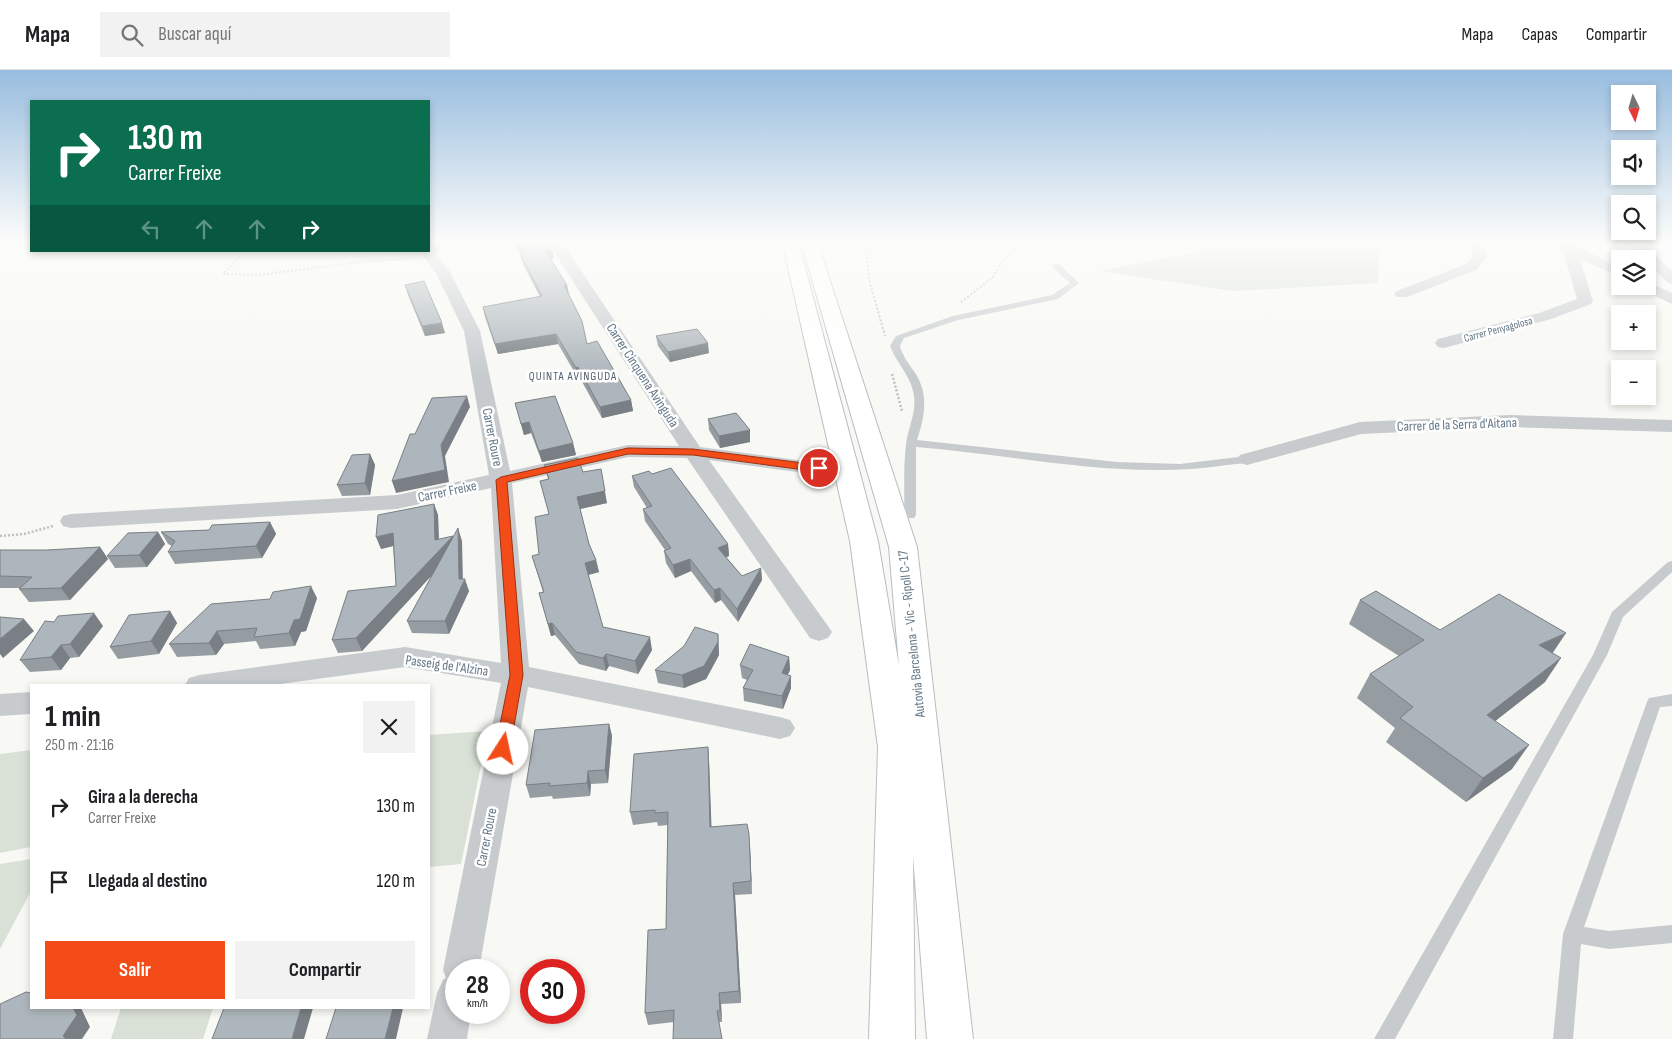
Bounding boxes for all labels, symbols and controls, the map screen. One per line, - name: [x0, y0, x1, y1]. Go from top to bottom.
- search box: [100, 12, 450, 57]
- text: Mapa: [25, 20, 70, 49]
- icon: search: [118, 21, 146, 49]
- text: Buscar aquí: [158, 23, 231, 46]
- text: Mapa: [1461, 24, 1493, 45]
- text: Capas: [1521, 24, 1558, 45]
- text: Compartir: [1586, 24, 1647, 45]
- north arrow: [1611, 85, 1656, 130]
- map controls: [1611, 85, 1656, 405]
- text: 130 m: [128, 117, 203, 160]
- icon: right: [45, 120, 110, 185]
- button: sound: [1611, 140, 1656, 185]
- text: Carrer Freixe: [128, 160, 222, 187]
- button: search: [1611, 195, 1656, 240]
- icon: left: [137, 215, 165, 243]
- icon: ahead: [190, 215, 218, 243]
- icon: ahead: [243, 215, 271, 243]
- icon: right: [296, 215, 324, 243]
- button: layers: [1611, 250, 1656, 295]
- button: +: [1611, 305, 1656, 350]
- street label: Carrer Penyagolosa: [1462, 314, 1534, 345]
- street label: Carrer Cinquena Avinguda: [603, 320, 683, 430]
- button: −: [1611, 360, 1656, 405]
- district label: QUINTA AVINGUDA: [529, 369, 617, 384]
- street label: Carrer Roure: [479, 407, 506, 468]
- street label: Carrer de la Serra d'Aitana: [1397, 414, 1517, 435]
- pin: [798, 447, 840, 489]
- icon: arrive: [805, 454, 833, 482]
- street label: Carrer Freixe: [416, 477, 478, 506]
- street label: Autovia Barcelona - Vic - Ripoll C-17: [894, 549, 929, 719]
- street label: Passeig de l'Alzina: [404, 651, 489, 680]
- text: 1 min: [45, 699, 101, 735]
- button: close: [363, 701, 415, 753]
- position arrow: [476, 722, 528, 774]
- text: 250 m · 21:16: [45, 736, 114, 755]
- text: Gira a la derecha: [88, 786, 198, 809]
- icon: right: [45, 793, 73, 821]
- text: 130 m: [377, 795, 415, 818]
- street label: Carrer Roure: [473, 807, 500, 868]
- text: Carrer Freixe: [88, 809, 156, 828]
- icon: arrive: [45, 868, 73, 896]
- text: Llegada al destino: [88, 870, 207, 893]
- text: 120 m: [377, 870, 415, 893]
- button: Salir: [45, 941, 225, 999]
- button: Compartir: [235, 941, 415, 999]
- speed limit sign: 30: [520, 959, 585, 1024]
- text: 28: [466, 970, 489, 1001]
- text: km/h: [467, 996, 488, 1011]

